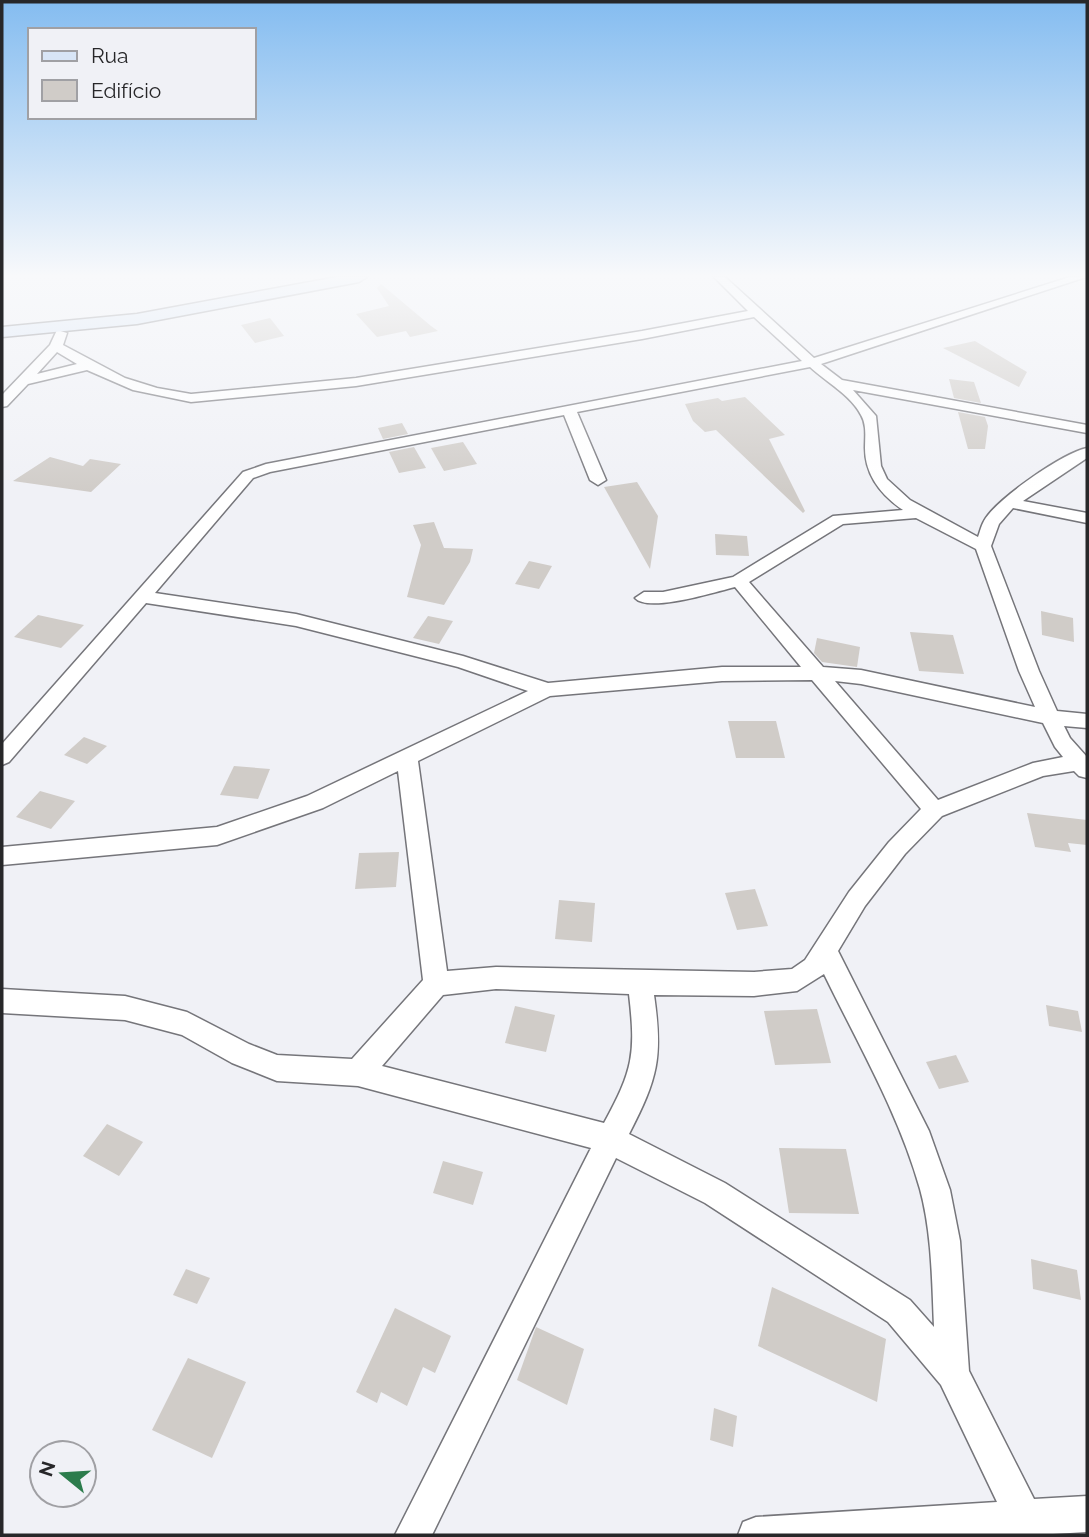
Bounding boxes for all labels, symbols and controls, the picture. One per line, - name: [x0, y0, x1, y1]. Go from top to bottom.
- legend: [28, 28, 256, 119]
- text: Rua: [91, 43, 128, 68]
- text: Edifício: [91, 78, 161, 103]
- north arrow: [28, 1439, 98, 1509]
- text: N: [34, 1458, 60, 1479]

